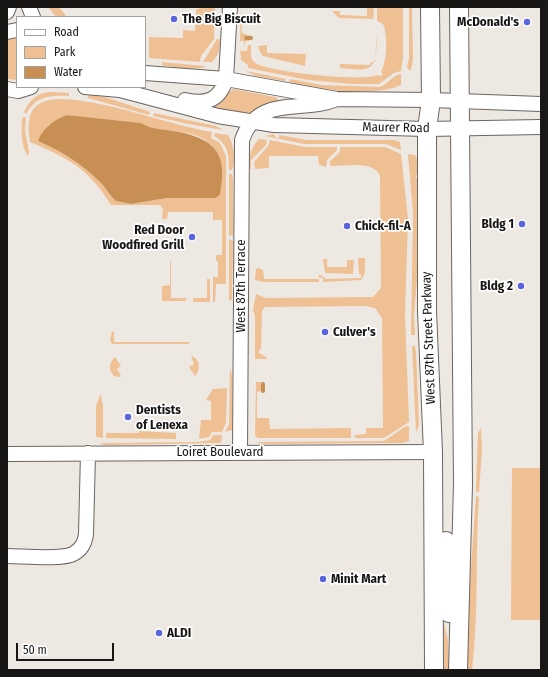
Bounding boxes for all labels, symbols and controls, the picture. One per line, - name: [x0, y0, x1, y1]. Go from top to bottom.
- place label: The Big Biscuit: [182, 11, 261, 27]
- marker: The Big Biscuit: [169, 14, 179, 24]
- place label: McDonald's: [457, 14, 519, 30]
- legend: [16, 16, 146, 88]
- marker: McDonald's: [522, 17, 532, 27]
- text: Road: [54, 25, 79, 39]
- text: Park: [54, 45, 75, 59]
- text: Water: [54, 65, 82, 79]
- street label: Maurer Road: [362, 120, 430, 136]
- place label: Bldg 1: [482, 216, 514, 232]
- place label: Chick-fil-A: [355, 218, 411, 234]
- marker: Bldg 1: [517, 219, 527, 229]
- marker: Chick-fil-A: [342, 221, 352, 231]
- place label: Red Door Woodfired Grill: [102, 222, 184, 253]
- marker: Red Door Woodfired Grill: [187, 232, 197, 242]
- street label: West 87th Terrace: [233, 239, 249, 333]
- street label: West 87th Street Parkway: [419, 271, 439, 405]
- place label: Bldg 2: [480, 278, 513, 294]
- marker: Bldg 2: [516, 281, 526, 291]
- place label: Culver's: [333, 324, 376, 340]
- marker: Culver's: [320, 327, 330, 337]
- place label: Dentists of Lenexa: [136, 402, 188, 433]
- marker: Dentists of Lenexa: [123, 412, 133, 422]
- street label: Loiret Boulevard: [176, 444, 264, 460]
- place label: Minit Mart: [331, 571, 386, 587]
- marker: Minit Mart: [318, 574, 328, 584]
- place label: ALDI: [167, 625, 191, 641]
- marker: ALDI: [154, 628, 164, 638]
- scale bar: [18, 635, 116, 661]
- text: 50 m: [23, 643, 47, 657]

